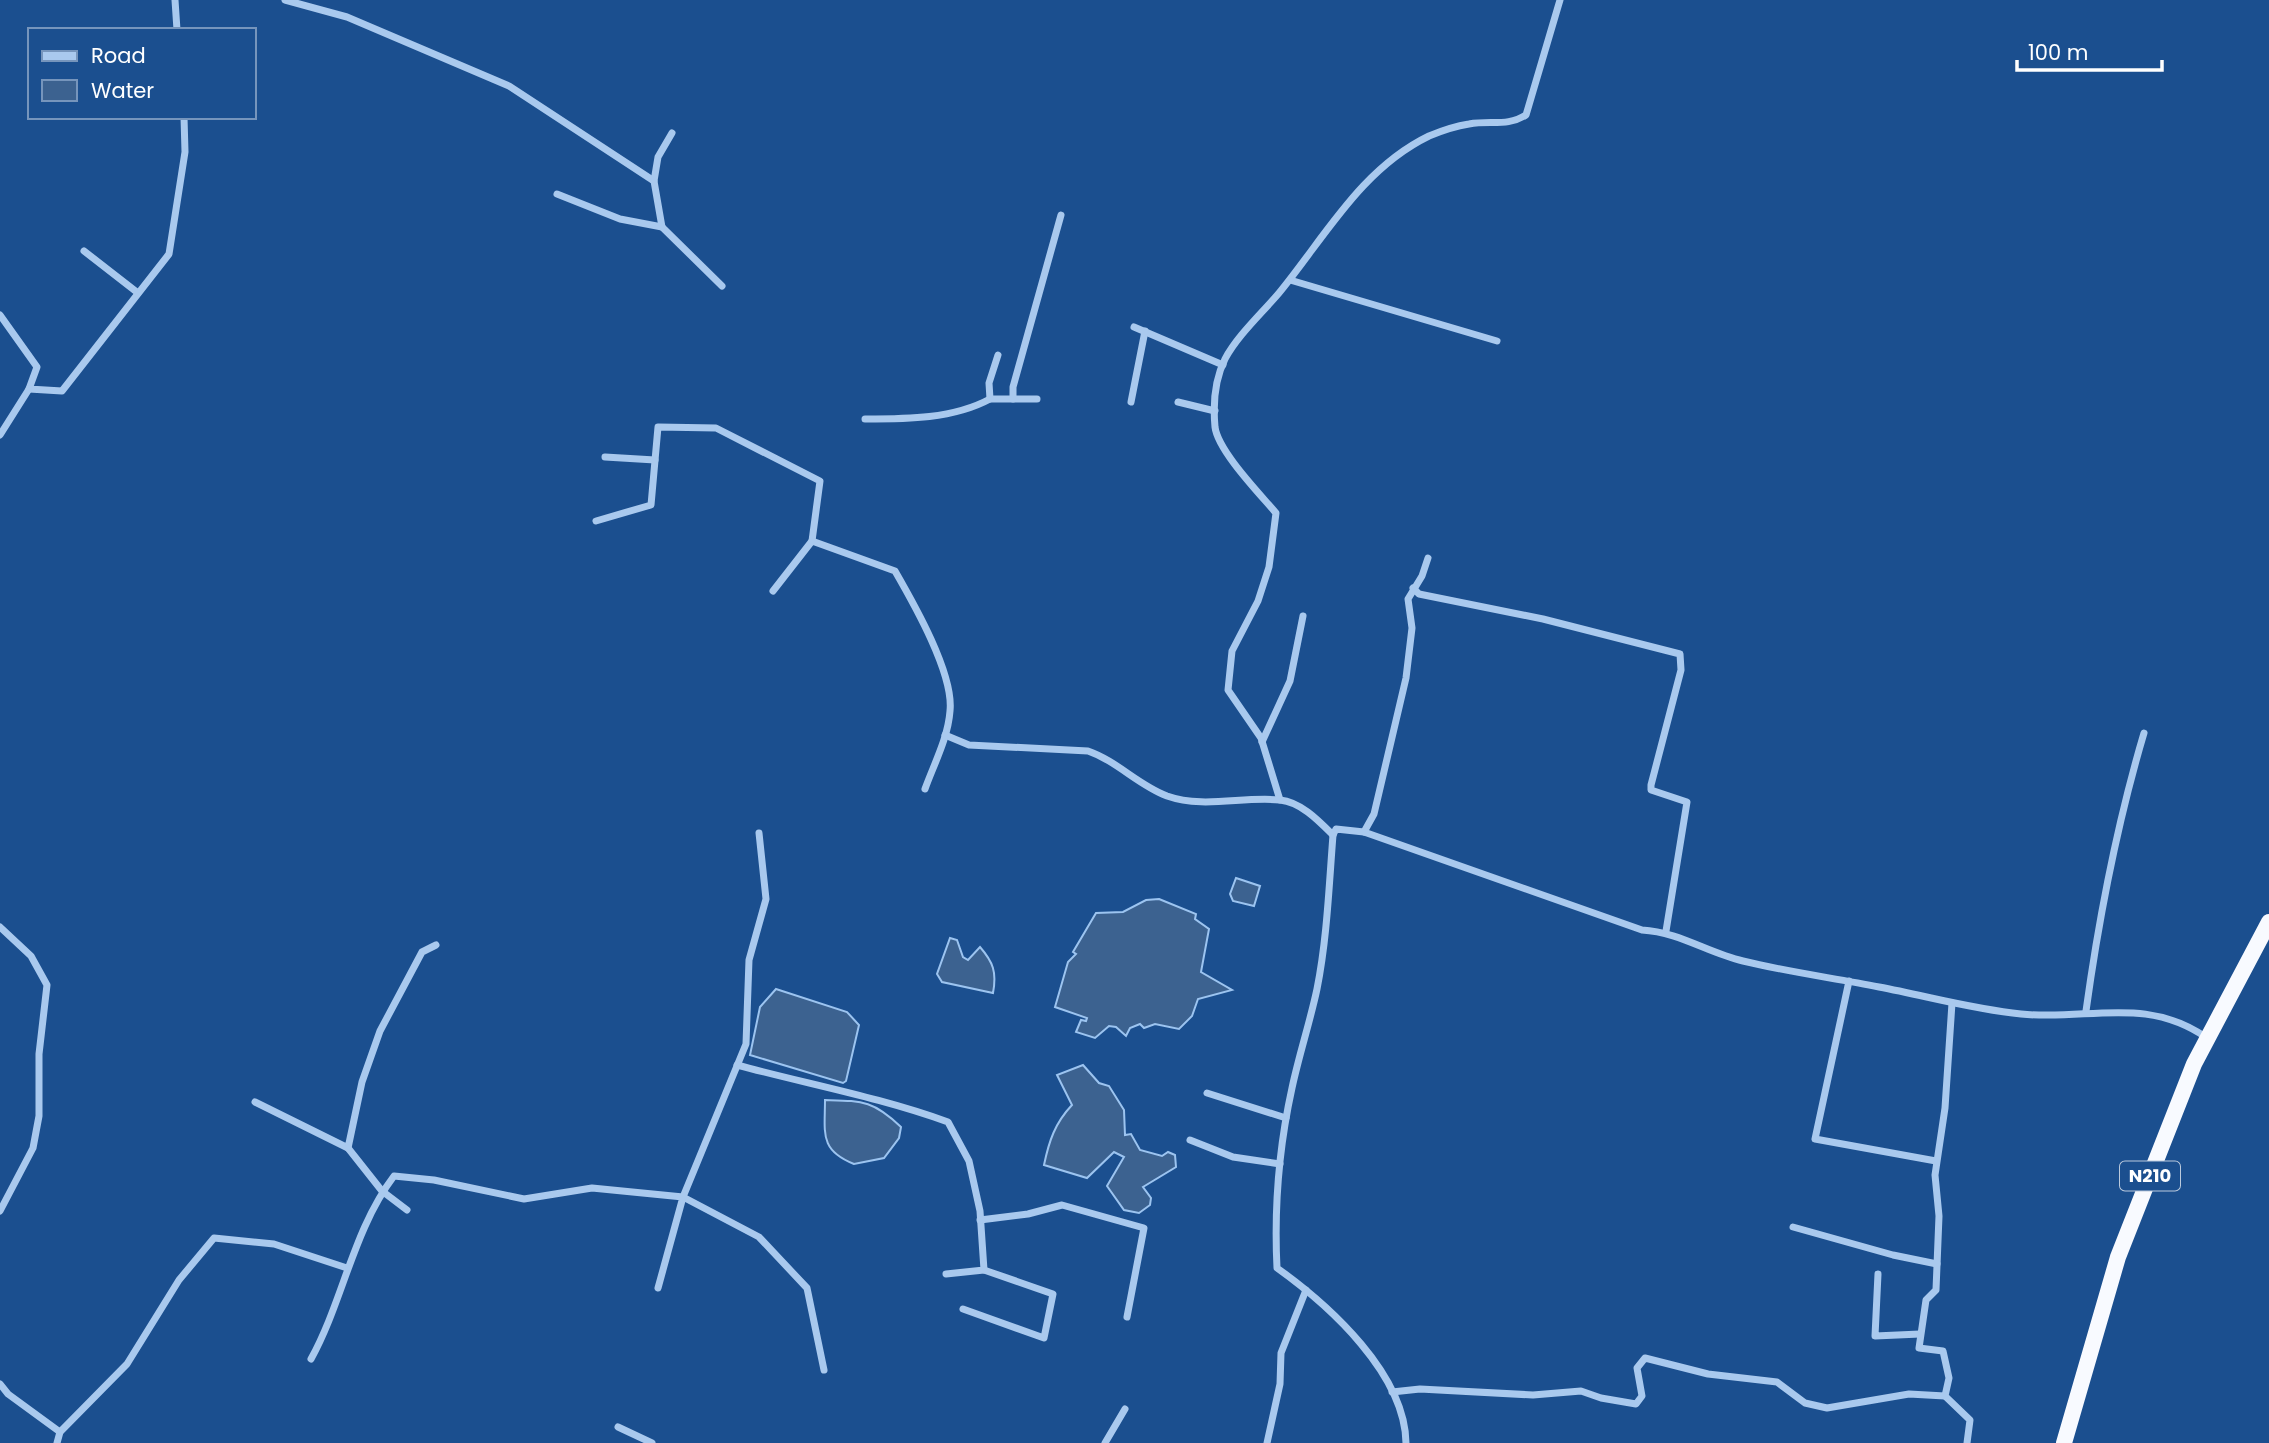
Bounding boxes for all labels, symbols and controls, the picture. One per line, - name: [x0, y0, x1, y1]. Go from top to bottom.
- legend: [28, 28, 256, 119]
- scale bar: [2017, 28, 2162, 72]
- text: 100 m: [2028, 38, 2088, 67]
- text: Road: [91, 41, 146, 70]
- text: Water: [91, 76, 154, 105]
- road number: N210: [2120, 1162, 2180, 1190]

